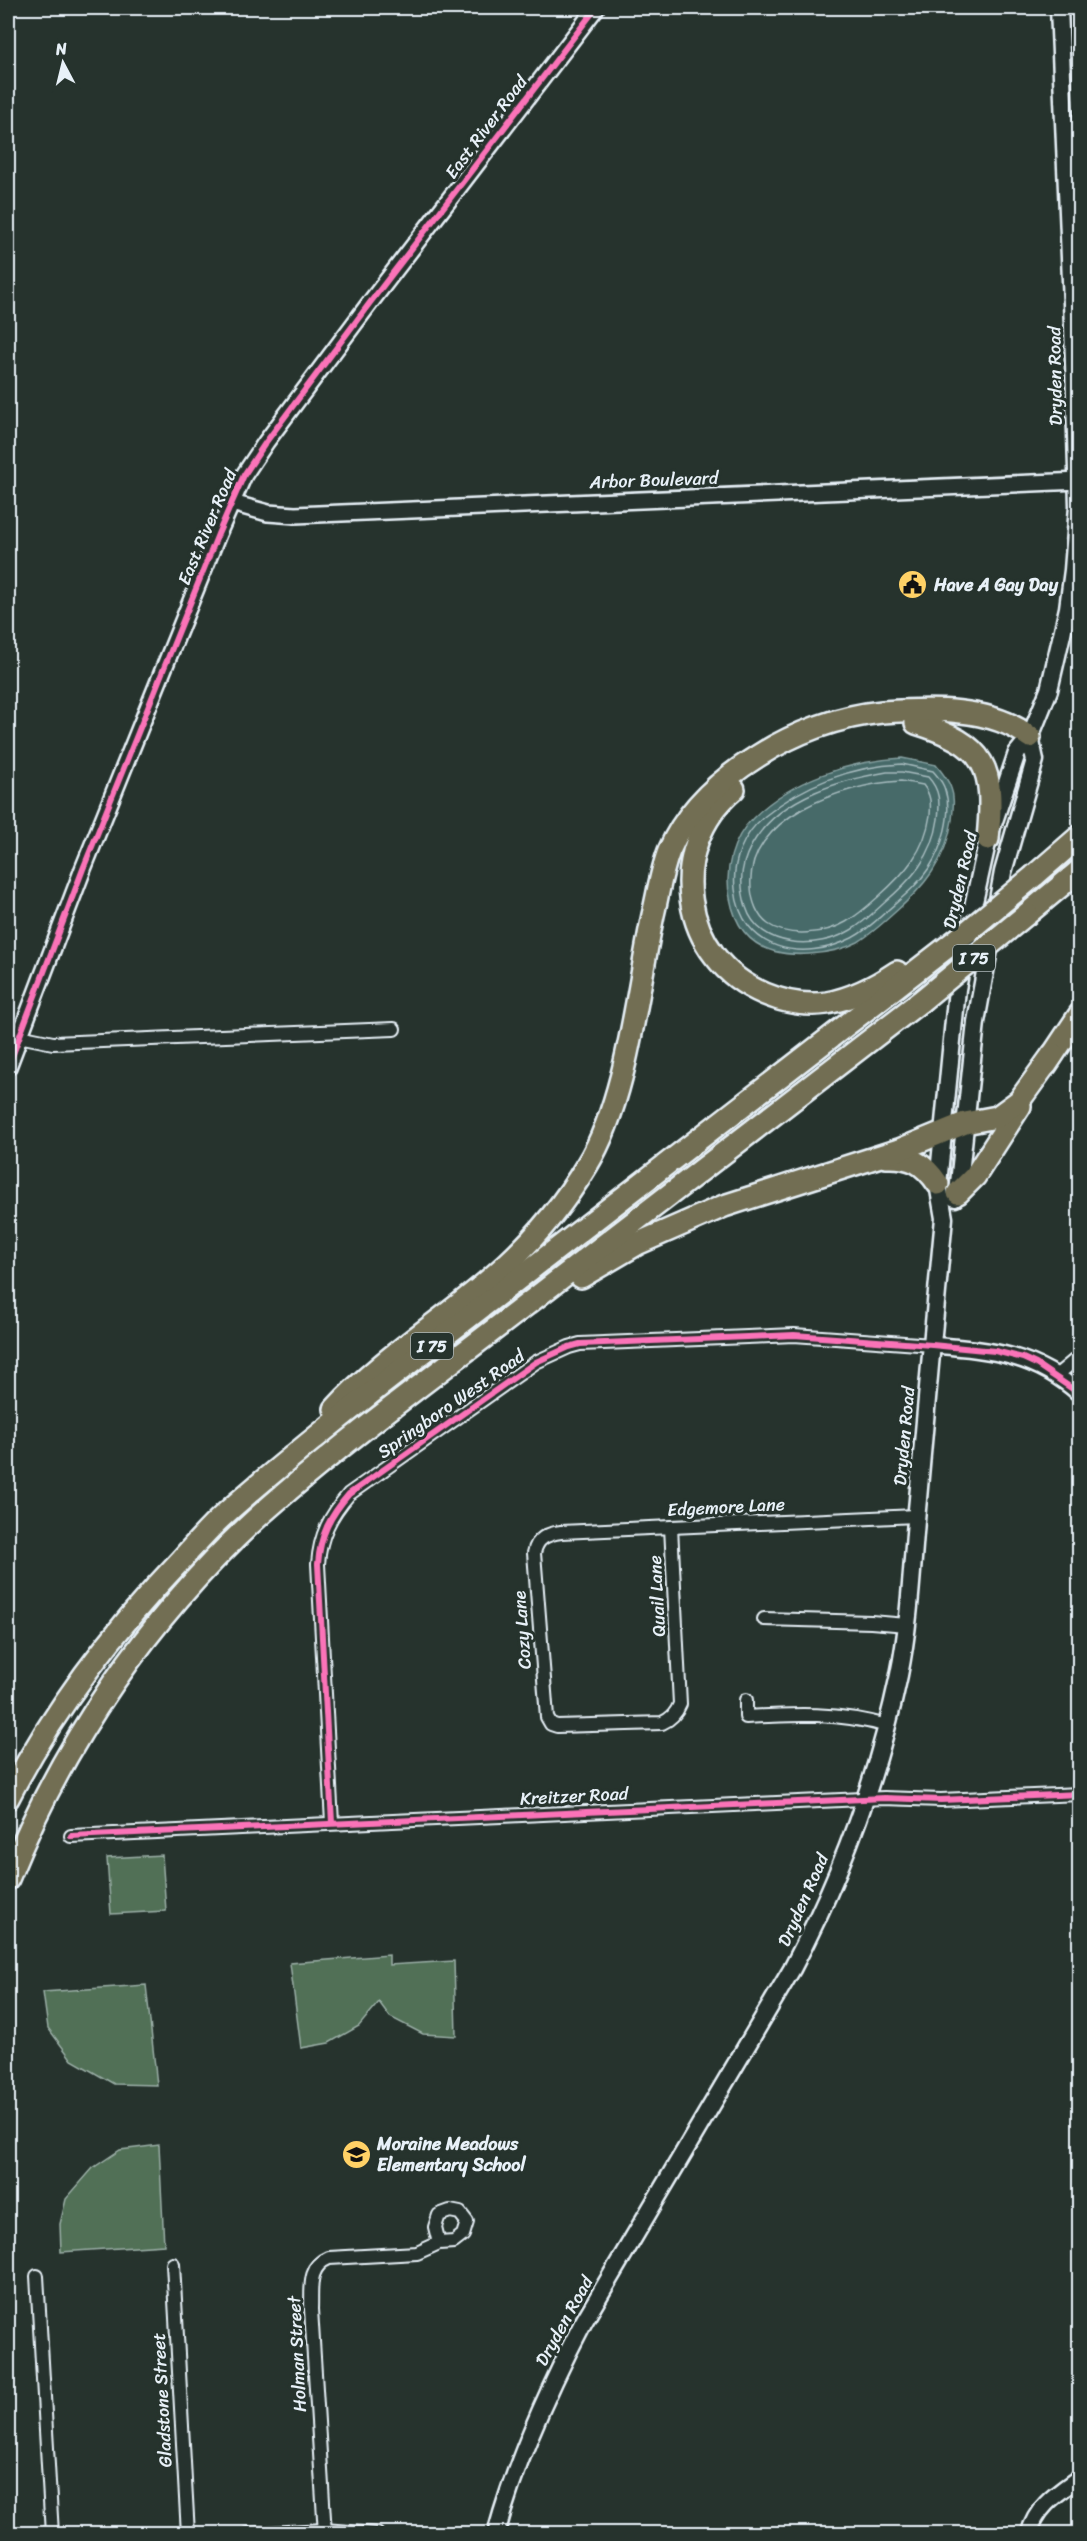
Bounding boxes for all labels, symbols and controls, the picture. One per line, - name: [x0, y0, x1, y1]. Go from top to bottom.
- north arrow: [33, 33, 93, 93]
- text: N: [53, 33, 69, 64]
- street label: East River Road: [436, 67, 537, 186]
- street label: Dryden Road: [1038, 325, 1072, 426]
- street label: Arbor Boulevard: [588, 462, 720, 498]
- street label: East River Road: [168, 463, 246, 590]
- public building icon: Have A Gay Day: [897, 569, 929, 601]
- place label: Have A Gay Day: [933, 569, 1059, 601]
- street label: Dryden Road: [933, 827, 987, 932]
- road number: I 75: [953, 945, 995, 971]
- road number: I 75: [411, 1333, 453, 1359]
- street label: Springboro West Road: [370, 1340, 533, 1467]
- street label: Dryden Road: [884, 1384, 924, 1487]
- street label: Edgemore Lane: [666, 1488, 786, 1526]
- street label: Quail Lane: [639, 1554, 675, 1638]
- street label: Cozy Lane: [503, 1589, 541, 1670]
- street label: Kreitzer Road: [519, 1777, 630, 1815]
- street label: Dryden Road: [768, 1847, 838, 1952]
- place label: Moraine Meadows Elementary School: [376, 2128, 526, 2181]
- school or university icon: Moraine Meadows Elementary School: [340, 2138, 372, 2170]
- street label: Dryden Road: [526, 2269, 603, 2372]
- street label: Holman Street: [278, 2294, 316, 2413]
- street label: Gladstone Street: [142, 2332, 182, 2468]

